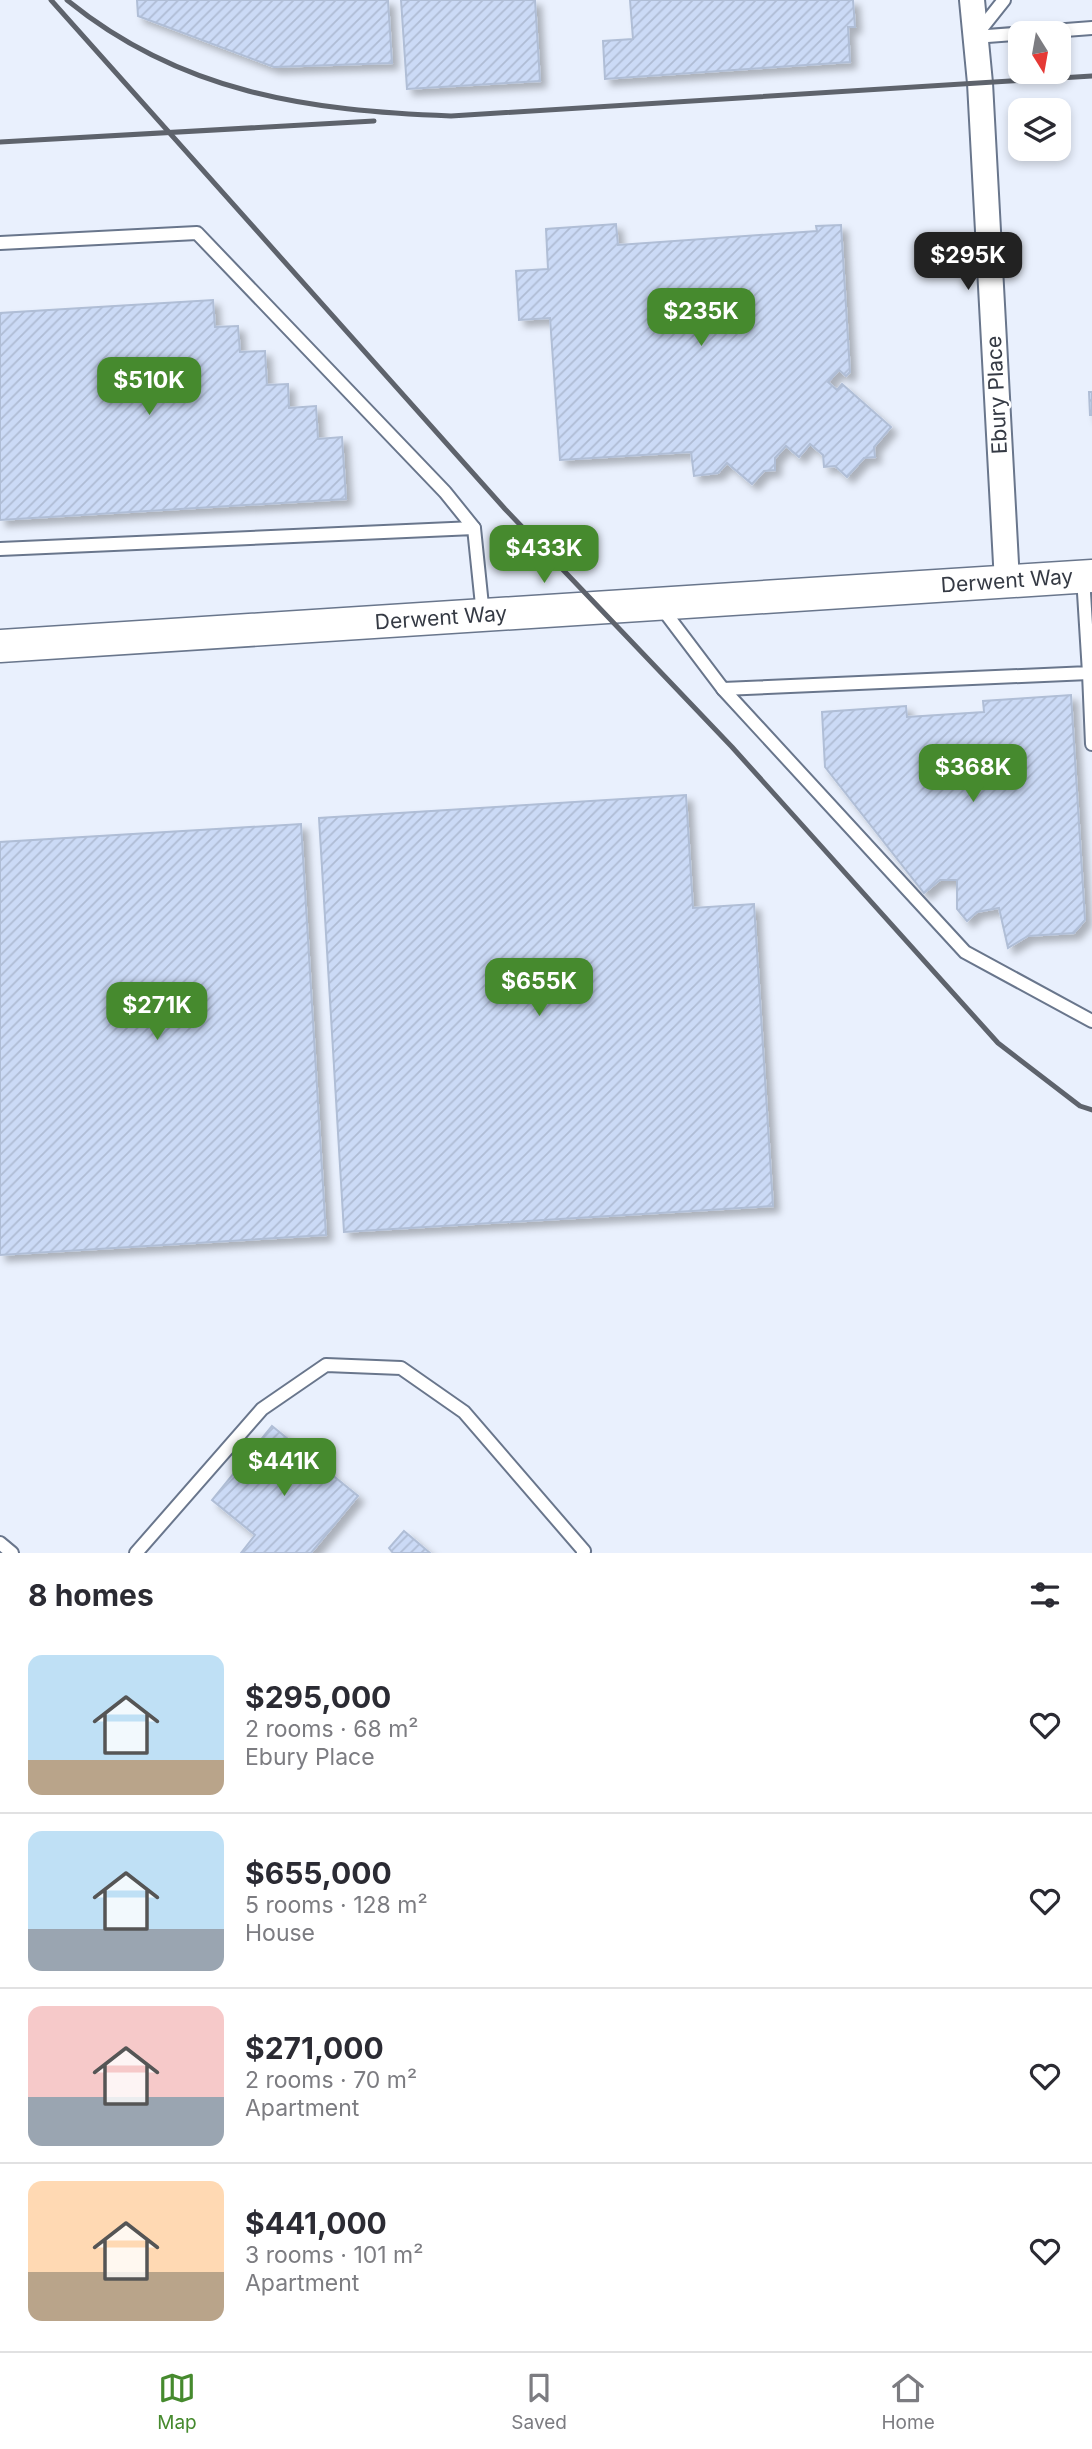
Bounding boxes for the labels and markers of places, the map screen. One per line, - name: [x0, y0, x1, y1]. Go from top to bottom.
- pin: $295K: [919, 232, 1017, 292]
- pin: $235K: [652, 288, 750, 348]
- pin: $510K: [100, 358, 198, 417]
- pin: $433K: [495, 526, 593, 585]
- pin: $368K: [924, 744, 1022, 804]
- pin: $655K: [490, 958, 588, 1018]
- pin: $271K: [108, 982, 206, 1042]
- pin: $441K: [235, 1438, 333, 1498]

